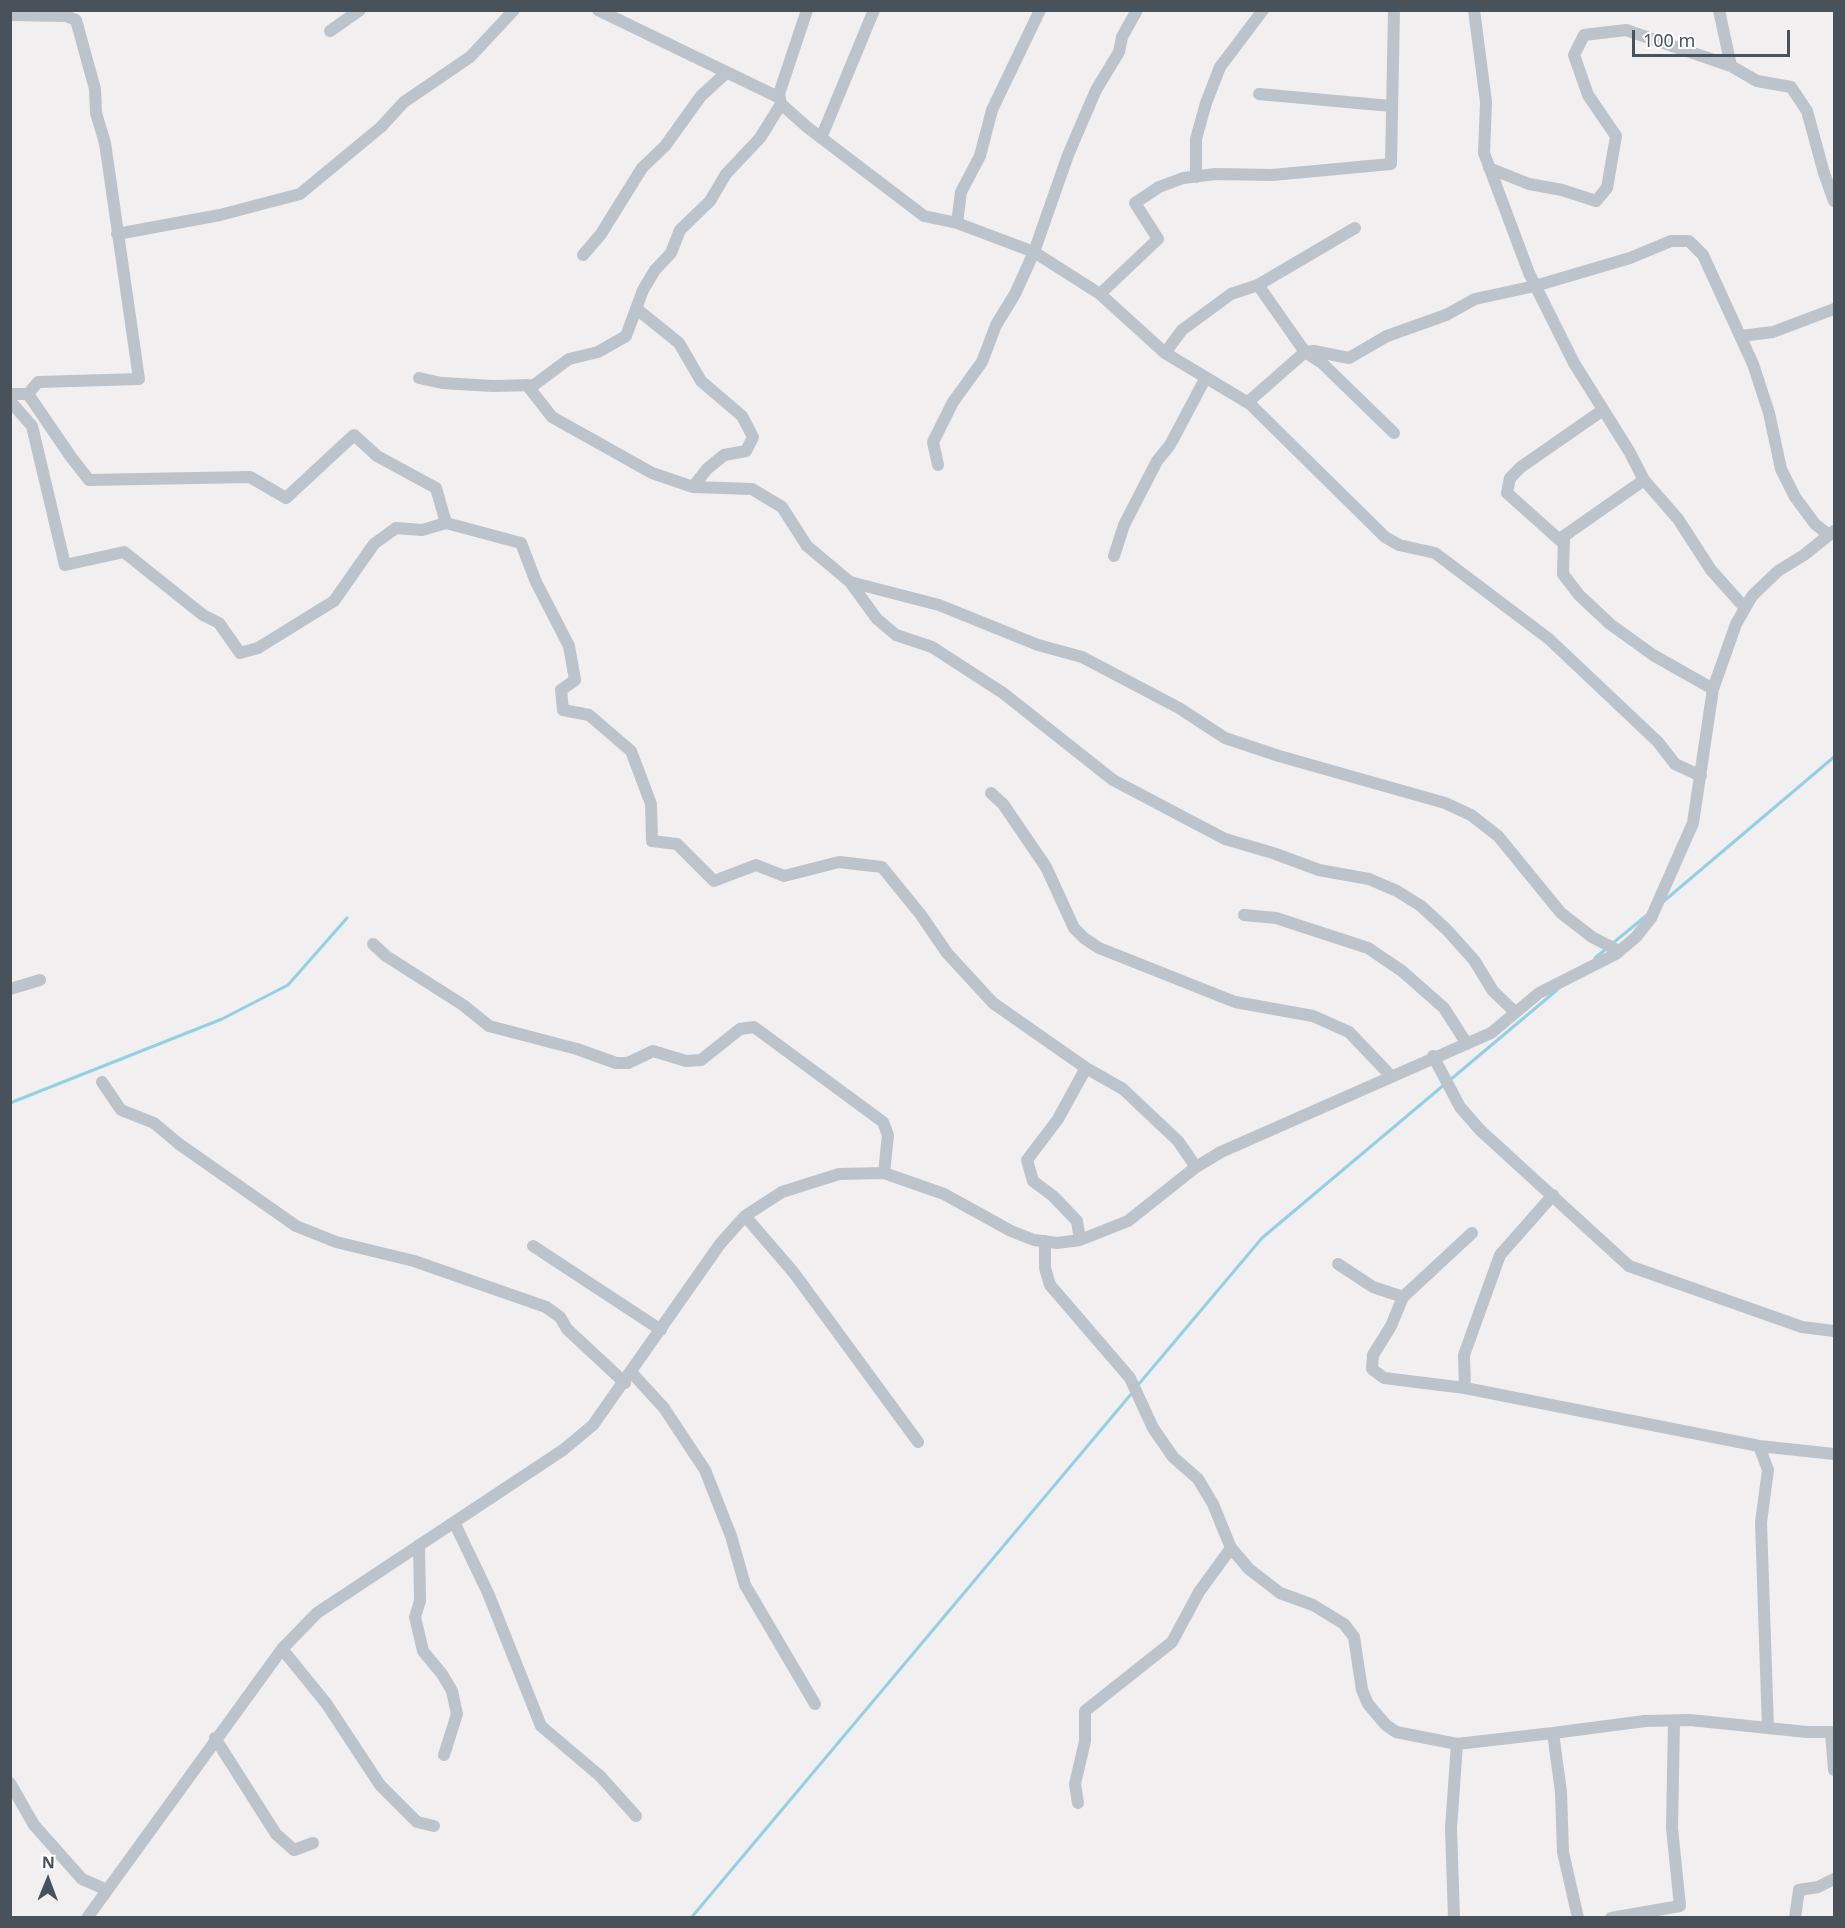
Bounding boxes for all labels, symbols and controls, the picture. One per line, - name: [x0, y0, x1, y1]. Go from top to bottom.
- scale bar: [1635, 18, 1792, 56]
- text: 100 m: [1643, 28, 1695, 52]
- north arrow: [18, 1850, 78, 1910]
- text: N: [42, 1851, 55, 1873]

